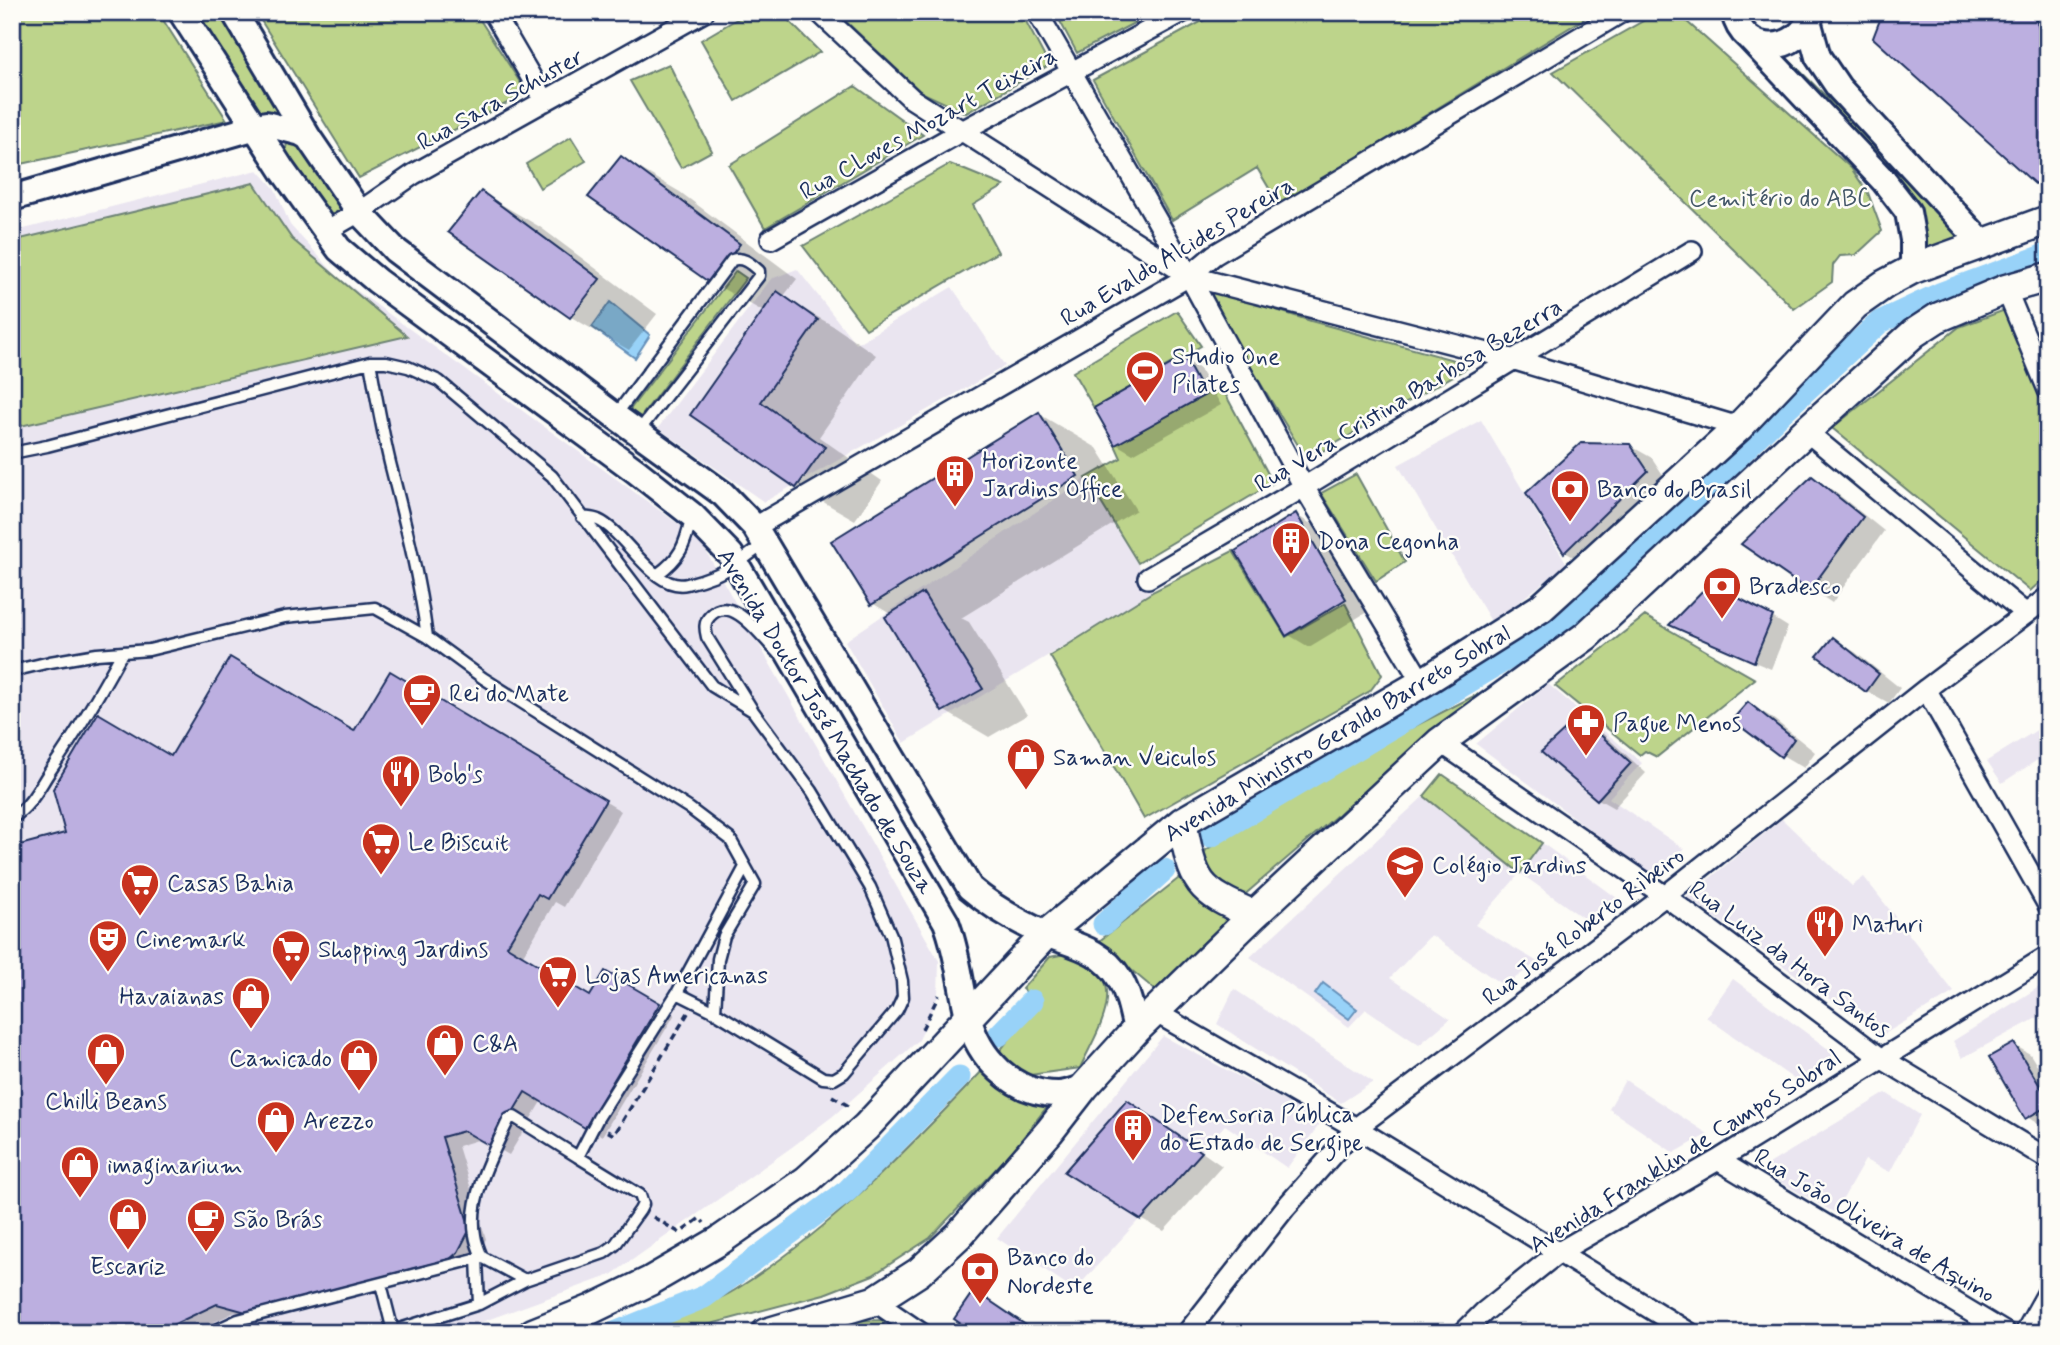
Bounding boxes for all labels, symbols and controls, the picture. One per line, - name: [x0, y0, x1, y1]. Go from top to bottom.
- street label: Rua CLoves Mozart Teixeira: [795, 41, 1063, 208]
- street label: Rua Sara Schuster: [412, 42, 589, 159]
- street label: Rua Evaldo Alcides Pereira: [1055, 170, 1300, 334]
- park label: Cemitério do ABC: [1689, 184, 1871, 215]
- street label: Rua Vera Cristina Barbosa Bezerra: [1249, 292, 1569, 501]
- place label: Studio One Pilates: [1172, 342, 1280, 401]
- sports icon: Studio One Pilates: [1124, 349, 1166, 404]
- place label: Horizonte Jardins Office: [982, 446, 1123, 505]
- building icon: Horizonte Jardins Office: [934, 453, 976, 508]
- bank icon: Banco do Brasil: [1549, 468, 1591, 523]
- place label: Banco do Brasil: [1597, 475, 1752, 506]
- building icon: Dona Cegonha: [1270, 520, 1312, 575]
- place label: Dona Cegonha: [1318, 527, 1459, 558]
- street label: Avenida Doutor José Machado de Souza: [709, 543, 941, 901]
- bank icon: Bradesco: [1701, 565, 1743, 620]
- place label: Bradesco: [1749, 572, 1841, 603]
- street label: Avenida Ministro Geraldo Barreto Sobral: [1159, 618, 1517, 850]
- cafe icon: Rei do Mate: [401, 672, 443, 727]
- place label: Rei do Mate: [449, 679, 569, 710]
- pharmacy icon: Pague Menos: [1565, 702, 1607, 757]
- place label: Pague Menos: [1613, 709, 1741, 743]
- shop icon: Saman Veiculos: [1005, 736, 1047, 791]
- place label: Saman Veiculos: [1053, 743, 1216, 774]
- restaurant icon: Bob's: [380, 753, 422, 808]
- place label: Bob's: [428, 760, 483, 791]
- supermarket icon: Le Biscuit: [360, 821, 402, 876]
- place label: Le Biscuit: [408, 828, 509, 859]
- street label: Rua José Roberto Ribeiro: [1477, 841, 1691, 1013]
- school or university icon: Colégio Jardins: [1384, 844, 1426, 899]
- place label: Colégio Jardins: [1432, 851, 1587, 882]
- supermarket icon: Casas Bahia: [119, 862, 161, 917]
- place label: Casas Bahia: [167, 869, 294, 900]
- street label: Rua Luiz da Hora Santos: [1682, 874, 1896, 1046]
- restaurant icon: Maturi: [1804, 903, 1846, 958]
- place label: Maturi: [1852, 910, 1923, 941]
- theatre icon: Cinemark: [87, 918, 129, 973]
- place label: Cinemark: [135, 925, 246, 956]
- supermarket icon: Shopping Jardins: [270, 928, 312, 983]
- place label: Shopping Jardins: [318, 935, 488, 966]
- supermarket icon: Lojas Americanas: [537, 954, 579, 1009]
- place label: Lojas Americanas: [585, 961, 768, 992]
- shop icon: Havaianas: [230, 975, 272, 1030]
- place label: Havaianas: [119, 982, 224, 1013]
- shop icon: C&A: [424, 1022, 466, 1077]
- place label: C&A: [472, 1029, 519, 1060]
- shop icon: Chilli Beans: [85, 1031, 127, 1086]
- shop icon: Camicado: [338, 1037, 380, 1092]
- street label: Avenida Franklin de Campos Sobral: [1524, 1043, 1848, 1261]
- place label: Camicado: [229, 1044, 332, 1075]
- place label: Chilli Beans: [45, 1087, 167, 1118]
- shop icon: Arezzo: [255, 1099, 297, 1154]
- place label: Defensoria Pública do Estado de Sergipe: [1160, 1100, 1363, 1162]
- place label: Arezzo: [303, 1106, 374, 1137]
- building icon: Defensoria Pública do Estado de Sergipe: [1112, 1107, 1154, 1162]
- street label: Rua João Oliveira de Aquino: [1748, 1142, 2001, 1311]
- shop icon: imaginarium: [59, 1144, 101, 1199]
- place label: imaginarium: [107, 1151, 243, 1185]
- shop icon: Escariz: [107, 1196, 149, 1251]
- cafe icon: São Brás: [185, 1198, 227, 1253]
- place label: São Brás: [233, 1205, 323, 1236]
- place label: Banco do Nordeste: [1007, 1243, 1094, 1302]
- bank icon: Banco do Nordeste: [959, 1250, 1001, 1305]
- place label: Escariz: [90, 1252, 166, 1283]

